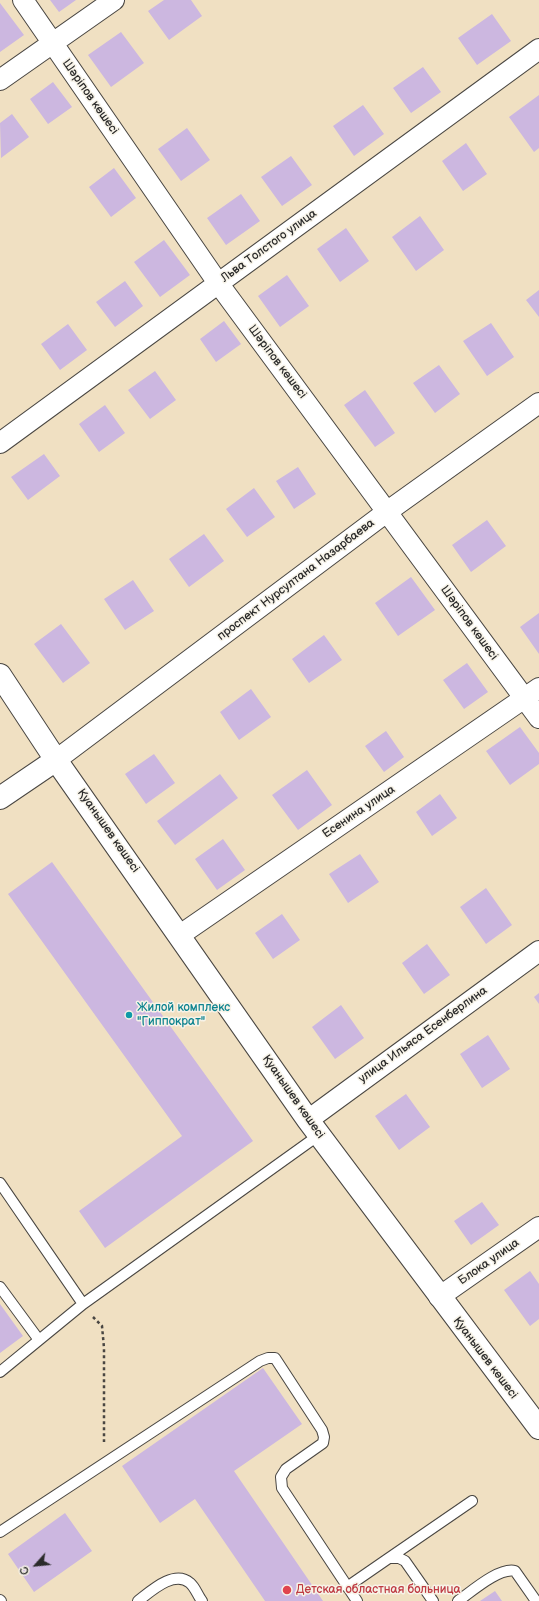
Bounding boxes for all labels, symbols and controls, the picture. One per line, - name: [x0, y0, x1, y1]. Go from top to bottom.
- street label: Шәріпов көшесі: [59, 57, 121, 137]
- street label: Льва Толстого улица: [218, 206, 320, 286]
- street label: Шәріпов көшесі: [245, 322, 309, 402]
- street label: проспект Нурсултана Назарбаева: [215, 516, 377, 644]
- street label: Шәріпов көшесі: [437, 583, 501, 663]
- street label: Есенина улица: [320, 782, 398, 842]
- street label: Қуанышев көшесі: [74, 786, 142, 876]
- street label: улица Ильяса Есенберлина: [356, 983, 490, 1087]
- place label: Жилой комплекс "Гиппократ": [137, 1001, 230, 1029]
- marker: Жилой комплекс "Гиппократ": [124, 1010, 134, 1020]
- street label: Қуанышев көшесі: [259, 1052, 327, 1142]
- street label: Блока улица: [456, 1236, 522, 1288]
- street label: Қуанышев көшесі: [450, 1314, 520, 1402]
- north arrow: [16, 1545, 56, 1585]
- text: С: [17, 1564, 32, 1577]
- place label: Детская областная больница: [296, 1583, 461, 1597]
- marker: Детская областная больница: [281, 1584, 293, 1596]

